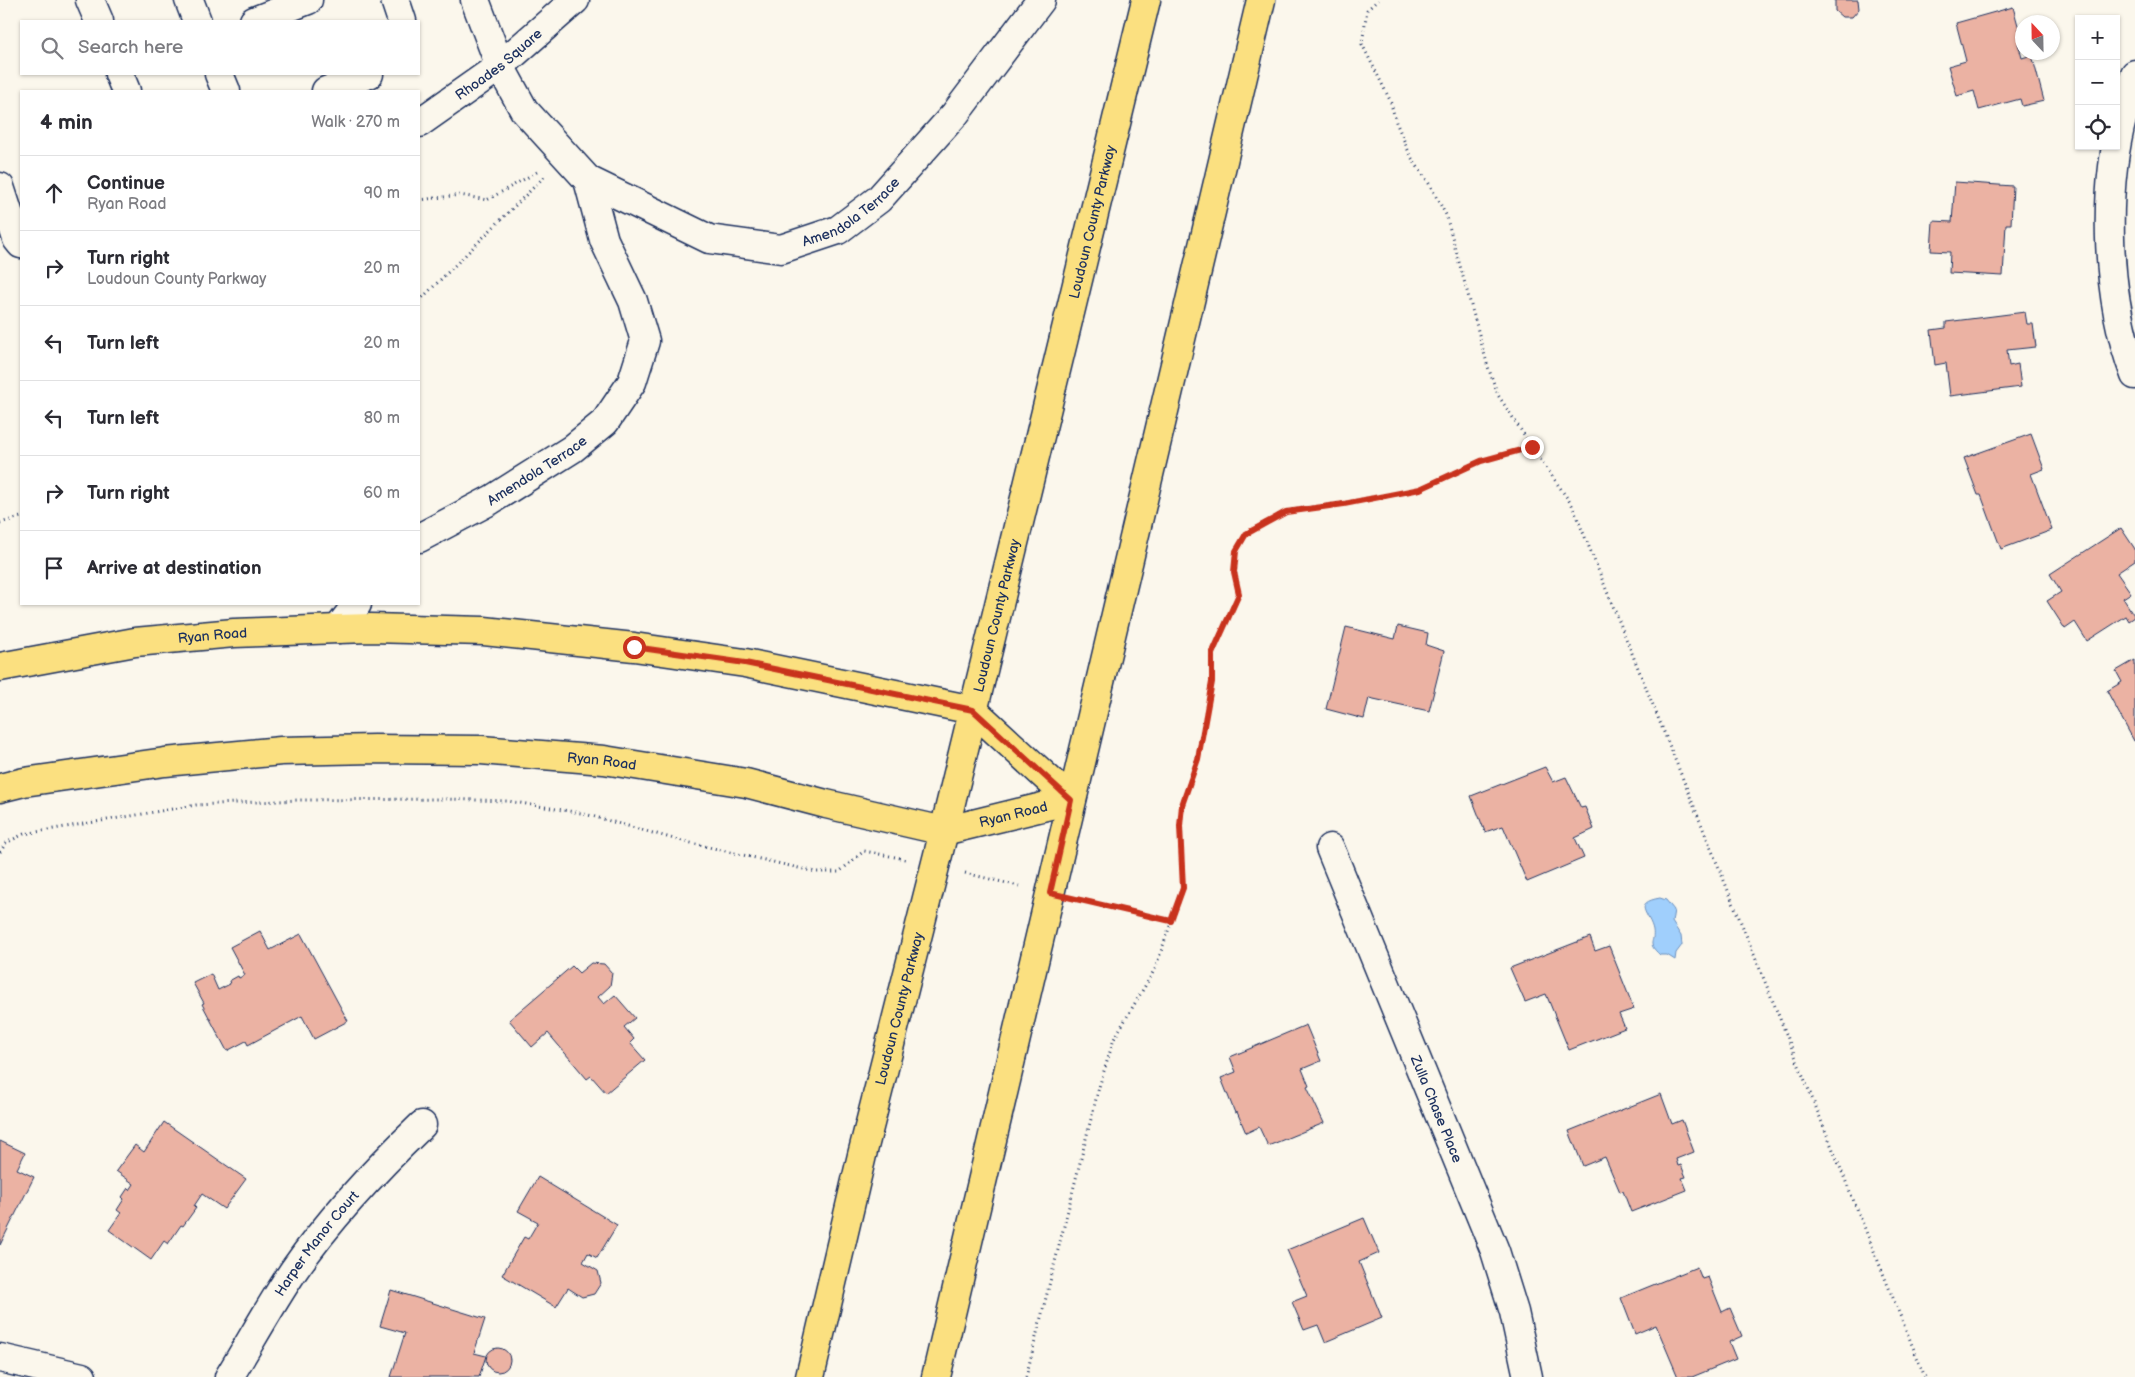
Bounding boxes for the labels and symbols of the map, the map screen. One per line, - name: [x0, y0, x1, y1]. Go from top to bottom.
- north arrow: [2015, 15, 2060, 60]
- street label: Rhoades Square: [452, 25, 545, 103]
- street label: Loudoun County Parkway: [1065, 143, 1119, 300]
- street label: Amendola Terrace: [800, 174, 903, 250]
- street label: Amendola Terrace: [484, 432, 590, 509]
- route end: [1521, 436, 1544, 459]
- street label: Loudoun County Parkway: [970, 536, 1023, 694]
- street label: Ryan Road: [177, 624, 247, 647]
- route start: [623, 636, 646, 659]
- street label: Ryan Road: [567, 749, 638, 774]
- street label: Ryan Road: [977, 798, 1049, 831]
- street label: Loudoun County Parkway: [872, 930, 927, 1087]
- street label: Zulla Chase Place: [1407, 1052, 1466, 1165]
- street label: Harper Manor Court: [271, 1187, 363, 1299]

